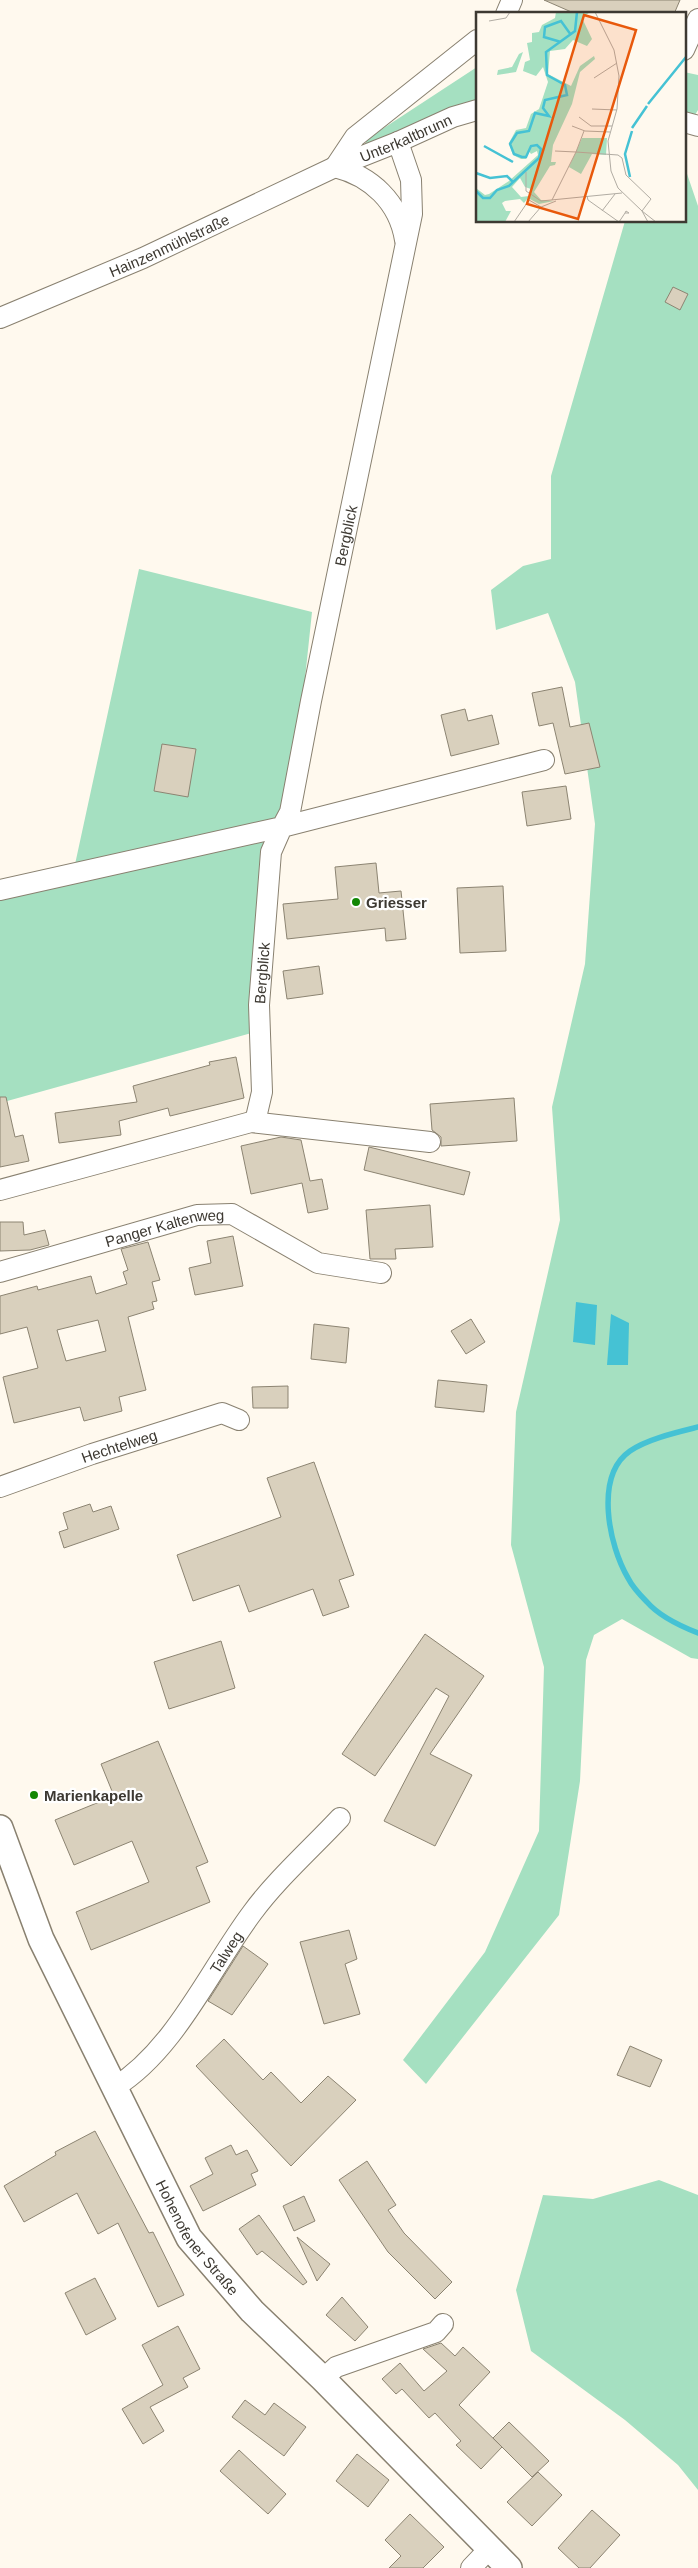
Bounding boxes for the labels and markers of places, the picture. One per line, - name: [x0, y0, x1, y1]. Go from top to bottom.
- place label: Griesser: [366, 894, 427, 911]
- marker: Griesser: [350, 896, 362, 908]
- place label: Marienkapelle: [44, 1787, 143, 1804]
- marker: Marienkapelle: [28, 1789, 40, 1801]

